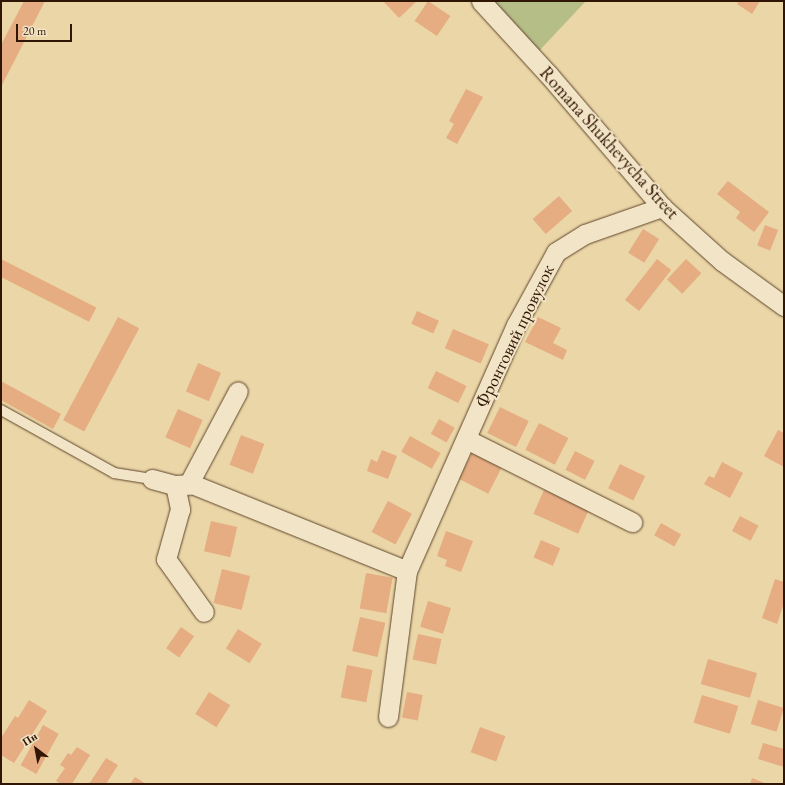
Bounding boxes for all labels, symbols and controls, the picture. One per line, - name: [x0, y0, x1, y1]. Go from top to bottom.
- scale bar: [18, 16, 74, 42]
- text: 20 m: [23, 23, 46, 39]
- street label: Romana Shukhevycha Street: [535, 62, 683, 224]
- street label: Фронтовий провулок: [471, 261, 559, 411]
- north arrow: [16, 729, 56, 769]
- text: Пн: [20, 729, 40, 749]

